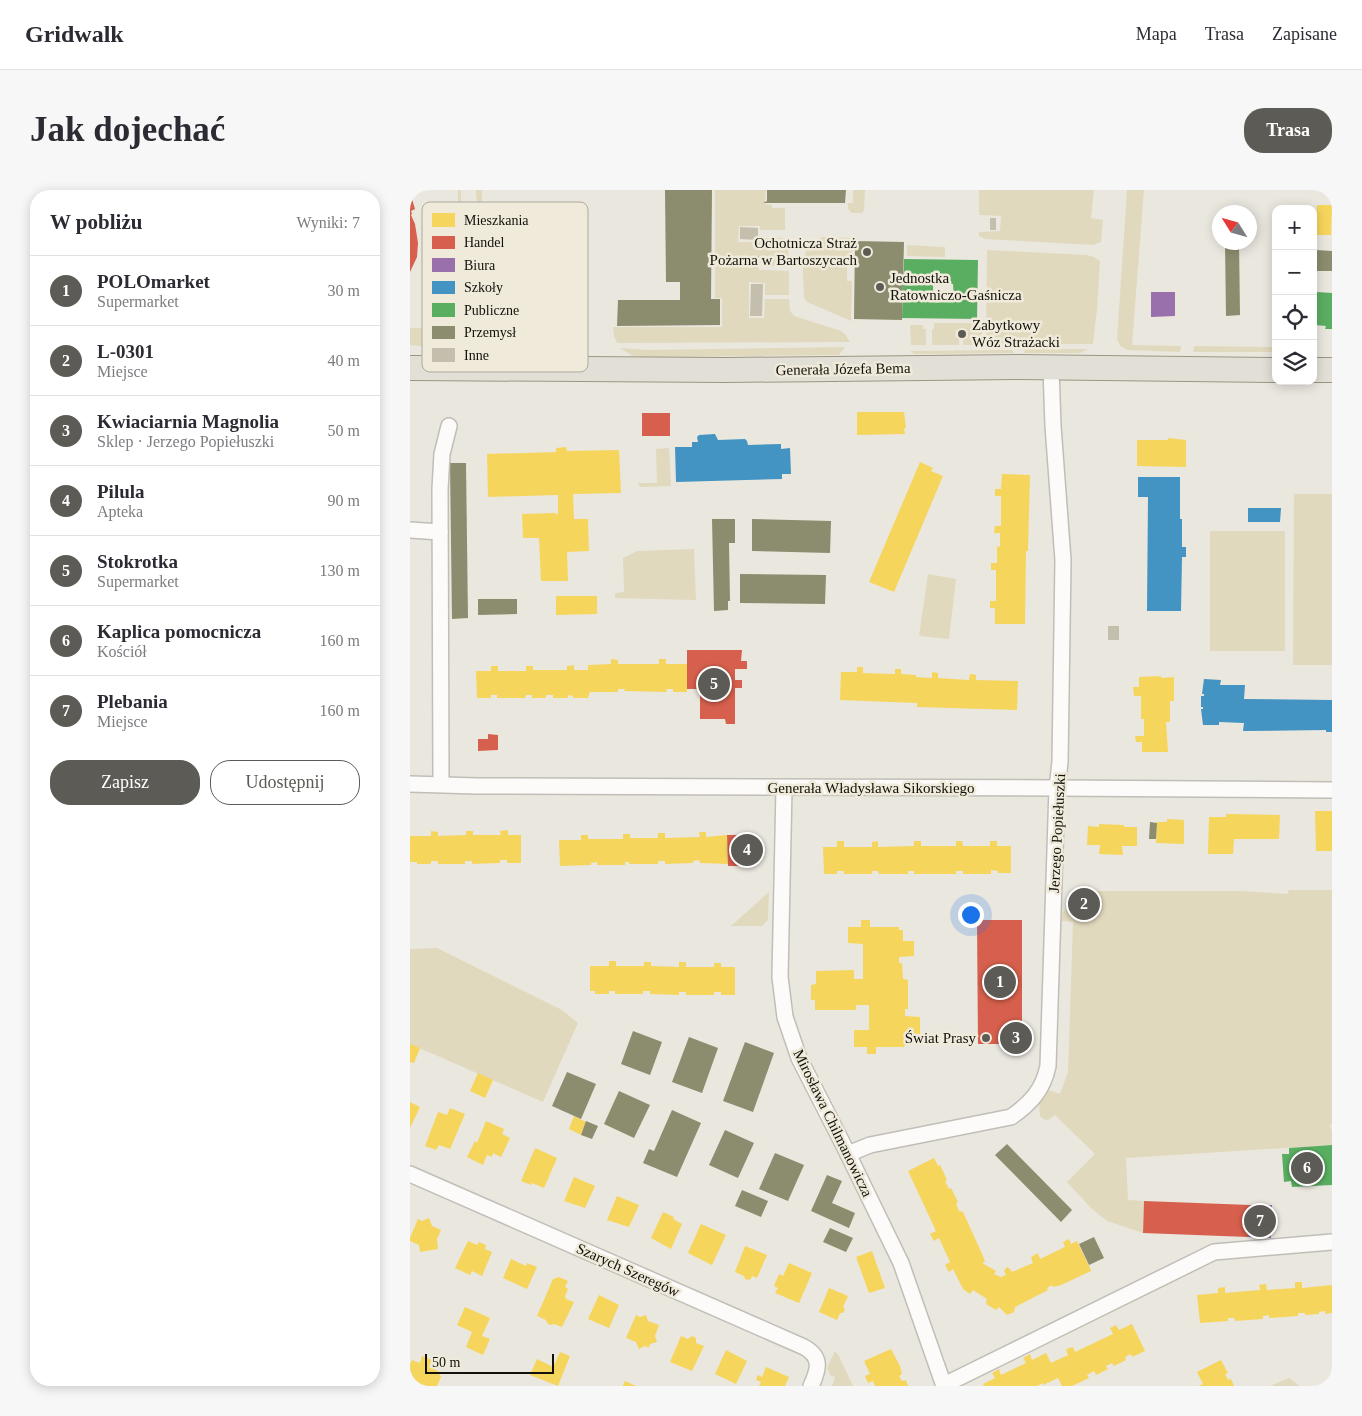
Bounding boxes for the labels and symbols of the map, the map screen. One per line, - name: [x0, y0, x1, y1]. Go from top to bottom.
- legend: [422, 202, 588, 372]
- north arrow: [1212, 205, 1257, 250]
- text: Mieszkania: [464, 213, 529, 228]
- text: Handel: [464, 235, 505, 250]
- place label: Ochotnicza Straż Pożarna w Bartoszycach: [710, 235, 857, 268]
- marker: Ochotnicza Straż Pożarna w Bartoszycach: [861, 246, 873, 258]
- text: Biura: [464, 258, 496, 273]
- place label: Jednostka Ratowniczo-Gaśnicza: [890, 270, 1022, 303]
- text: Szkoły: [464, 280, 503, 295]
- marker: Jednostka Ratowniczo-Gaśnicza: [874, 281, 886, 293]
- text: Publiczne: [464, 303, 519, 318]
- place label: Zabytkowy Wóz Strażacki: [972, 317, 1060, 350]
- text: Przemysł: [464, 325, 516, 340]
- marker: Zabytkowy Wóz Strażacki: [956, 328, 968, 340]
- text: Inne: [464, 348, 489, 363]
- street label: Generała Józefa Bema: [775, 360, 911, 378]
- pin: 5: [698, 665, 730, 703]
- street label: Jerzego Popiełuszki: [1046, 773, 1068, 893]
- street label: Generała Władysława Sikorskiego: [767, 780, 975, 796]
- pin: 4: [731, 831, 763, 869]
- pin: 2: [1068, 885, 1100, 923]
- your location: [958, 902, 984, 928]
- pin: 1: [984, 963, 1016, 1001]
- pin: 3: [1000, 1019, 1032, 1057]
- place label: Świat Prasy: [905, 1030, 977, 1046]
- marker: Świat Prasy: [980, 1032, 992, 1044]
- street label: Mirosława Chilmanowicza: [790, 1047, 876, 1200]
- pin: 6: [1291, 1149, 1323, 1187]
- pin: 7: [1244, 1202, 1276, 1240]
- street label: Szarych Szeregów: [574, 1240, 682, 1300]
- scale bar: [425, 1351, 554, 1374]

